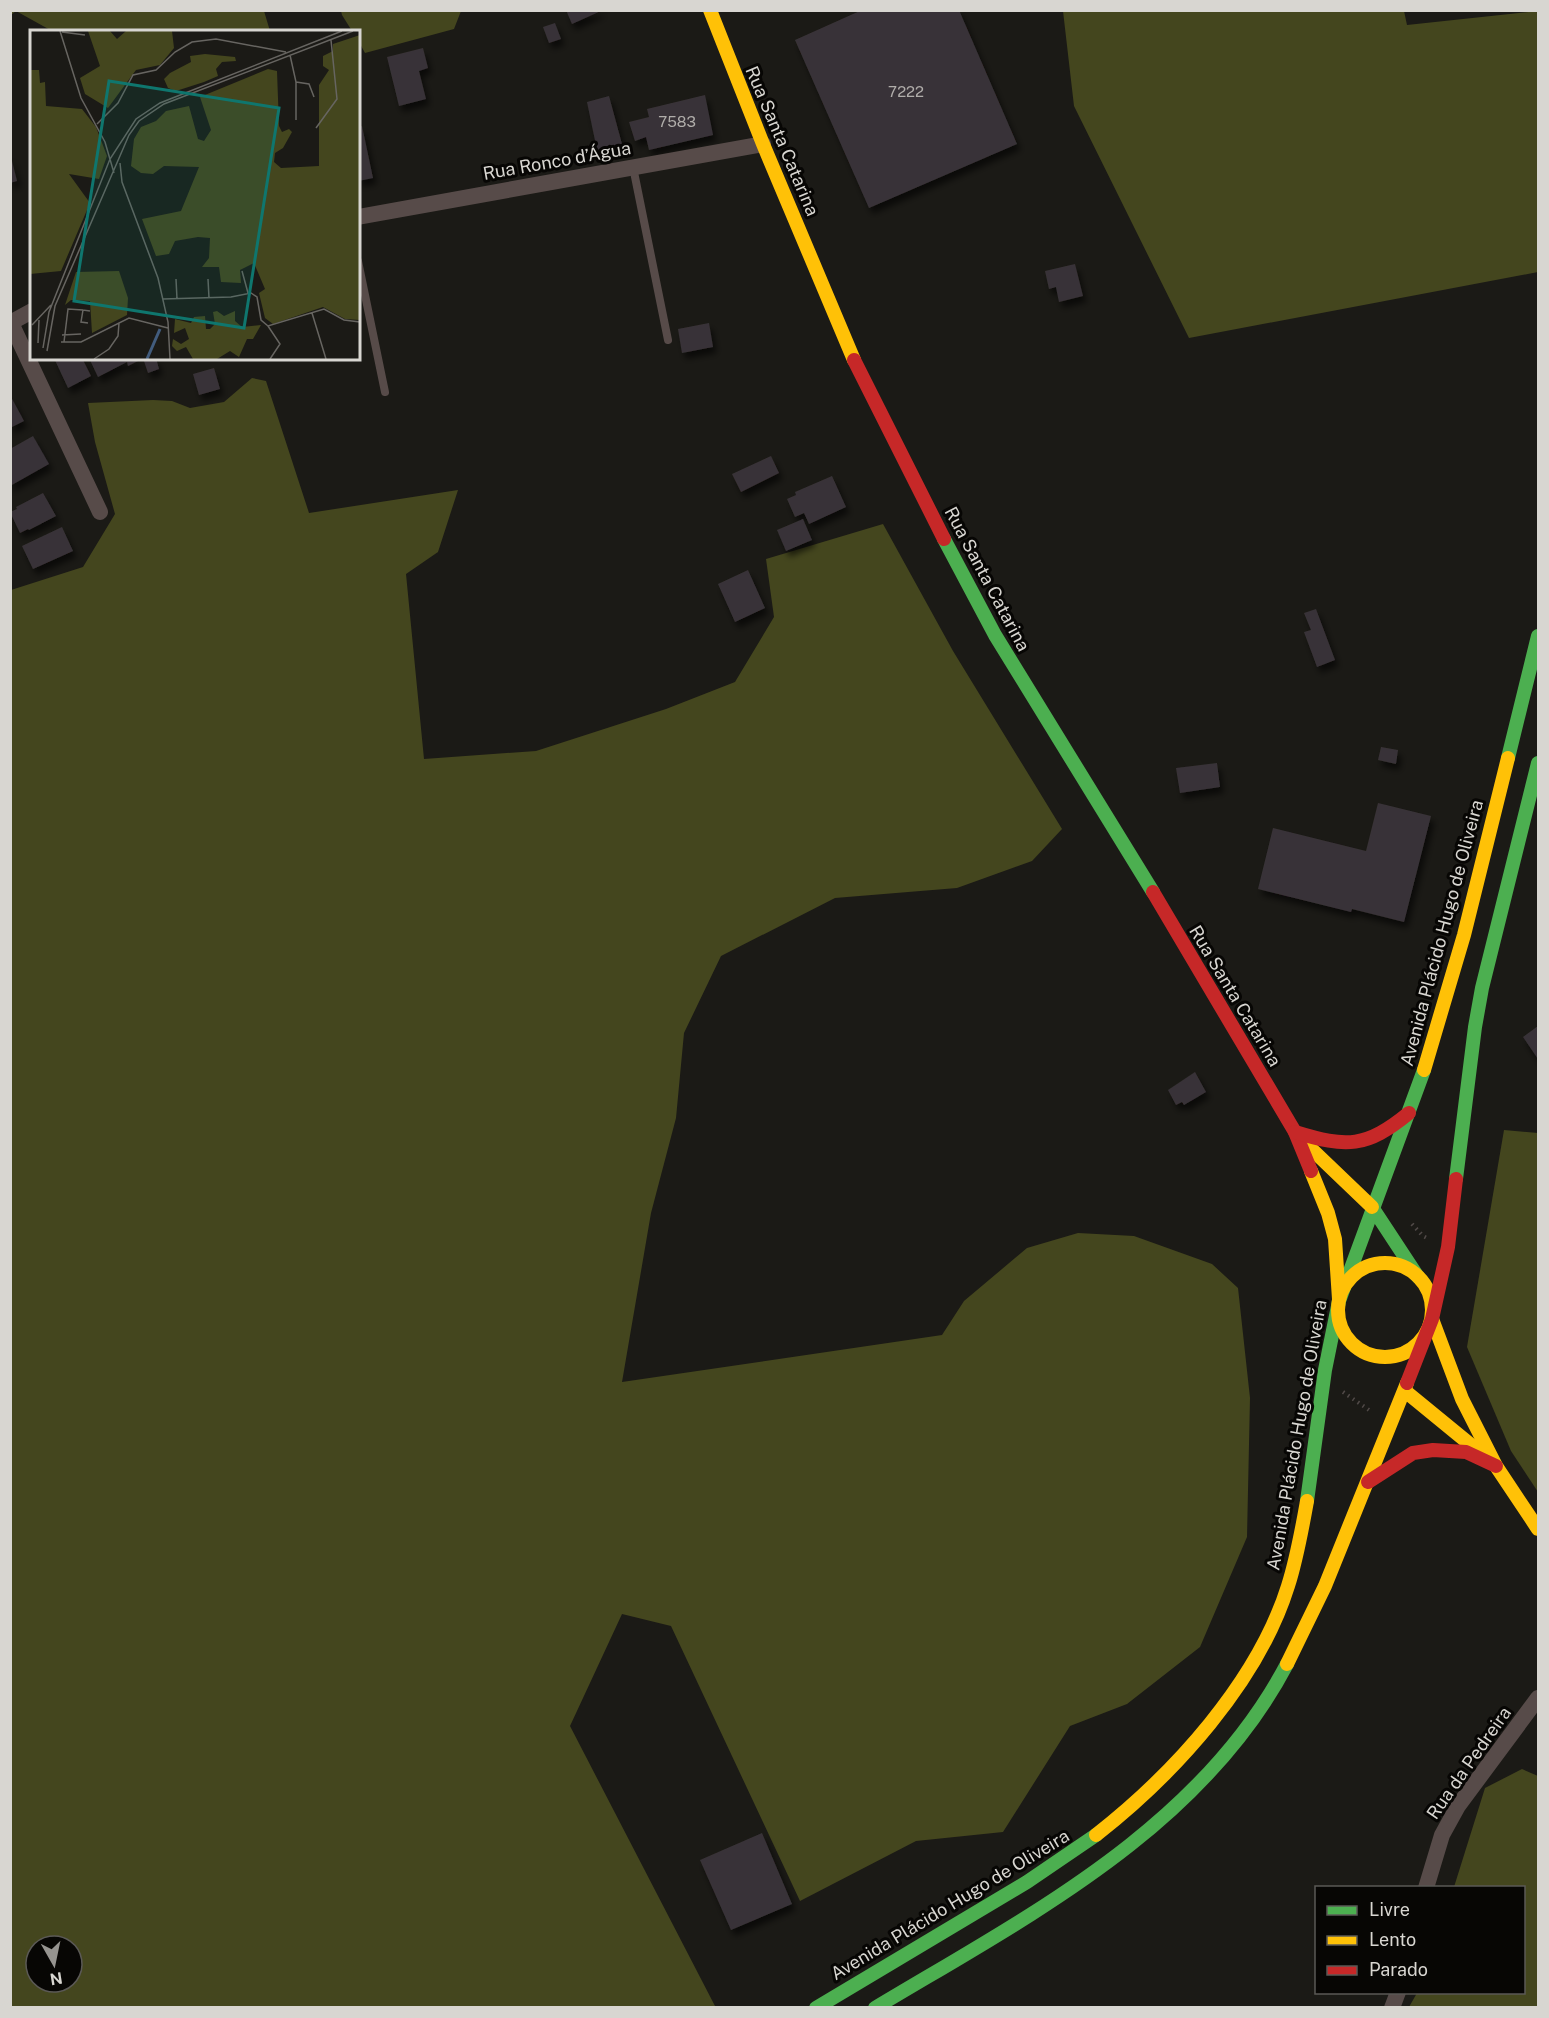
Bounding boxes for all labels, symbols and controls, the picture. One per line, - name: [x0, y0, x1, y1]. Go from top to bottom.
- inset map: [30, 30, 360, 360]
- street label: Rua Santa Catarina: [741, 63, 824, 219]
- house number: 7222: [888, 83, 924, 100]
- house number: 7583: [658, 113, 696, 130]
- street label: Rua Ronco d’Água: [481, 136, 633, 184]
- street label: Rua Santa Catarina: [940, 503, 1034, 655]
- street label: Avenida Plácido Hugo de Oliveira: [1396, 798, 1487, 1068]
- street label: Rua Santa Catarina: [1185, 921, 1286, 1070]
- street label: Avenida Plácido Hugo de Oliveira: [1262, 1298, 1331, 1572]
- street label: Rua da Pedreira: [1422, 1702, 1515, 1823]
- street label: Avenida Plácido Hugo de Oliveira: [827, 1825, 1073, 1984]
- legend: [1315, 1886, 1525, 1994]
- text: Livre: [1369, 1899, 1410, 1920]
- text: Lento: [1369, 1929, 1416, 1950]
- north arrow: [24, 1934, 84, 1994]
- text: Parado: [1369, 1959, 1428, 1980]
- text: N: [49, 1968, 64, 1989]

